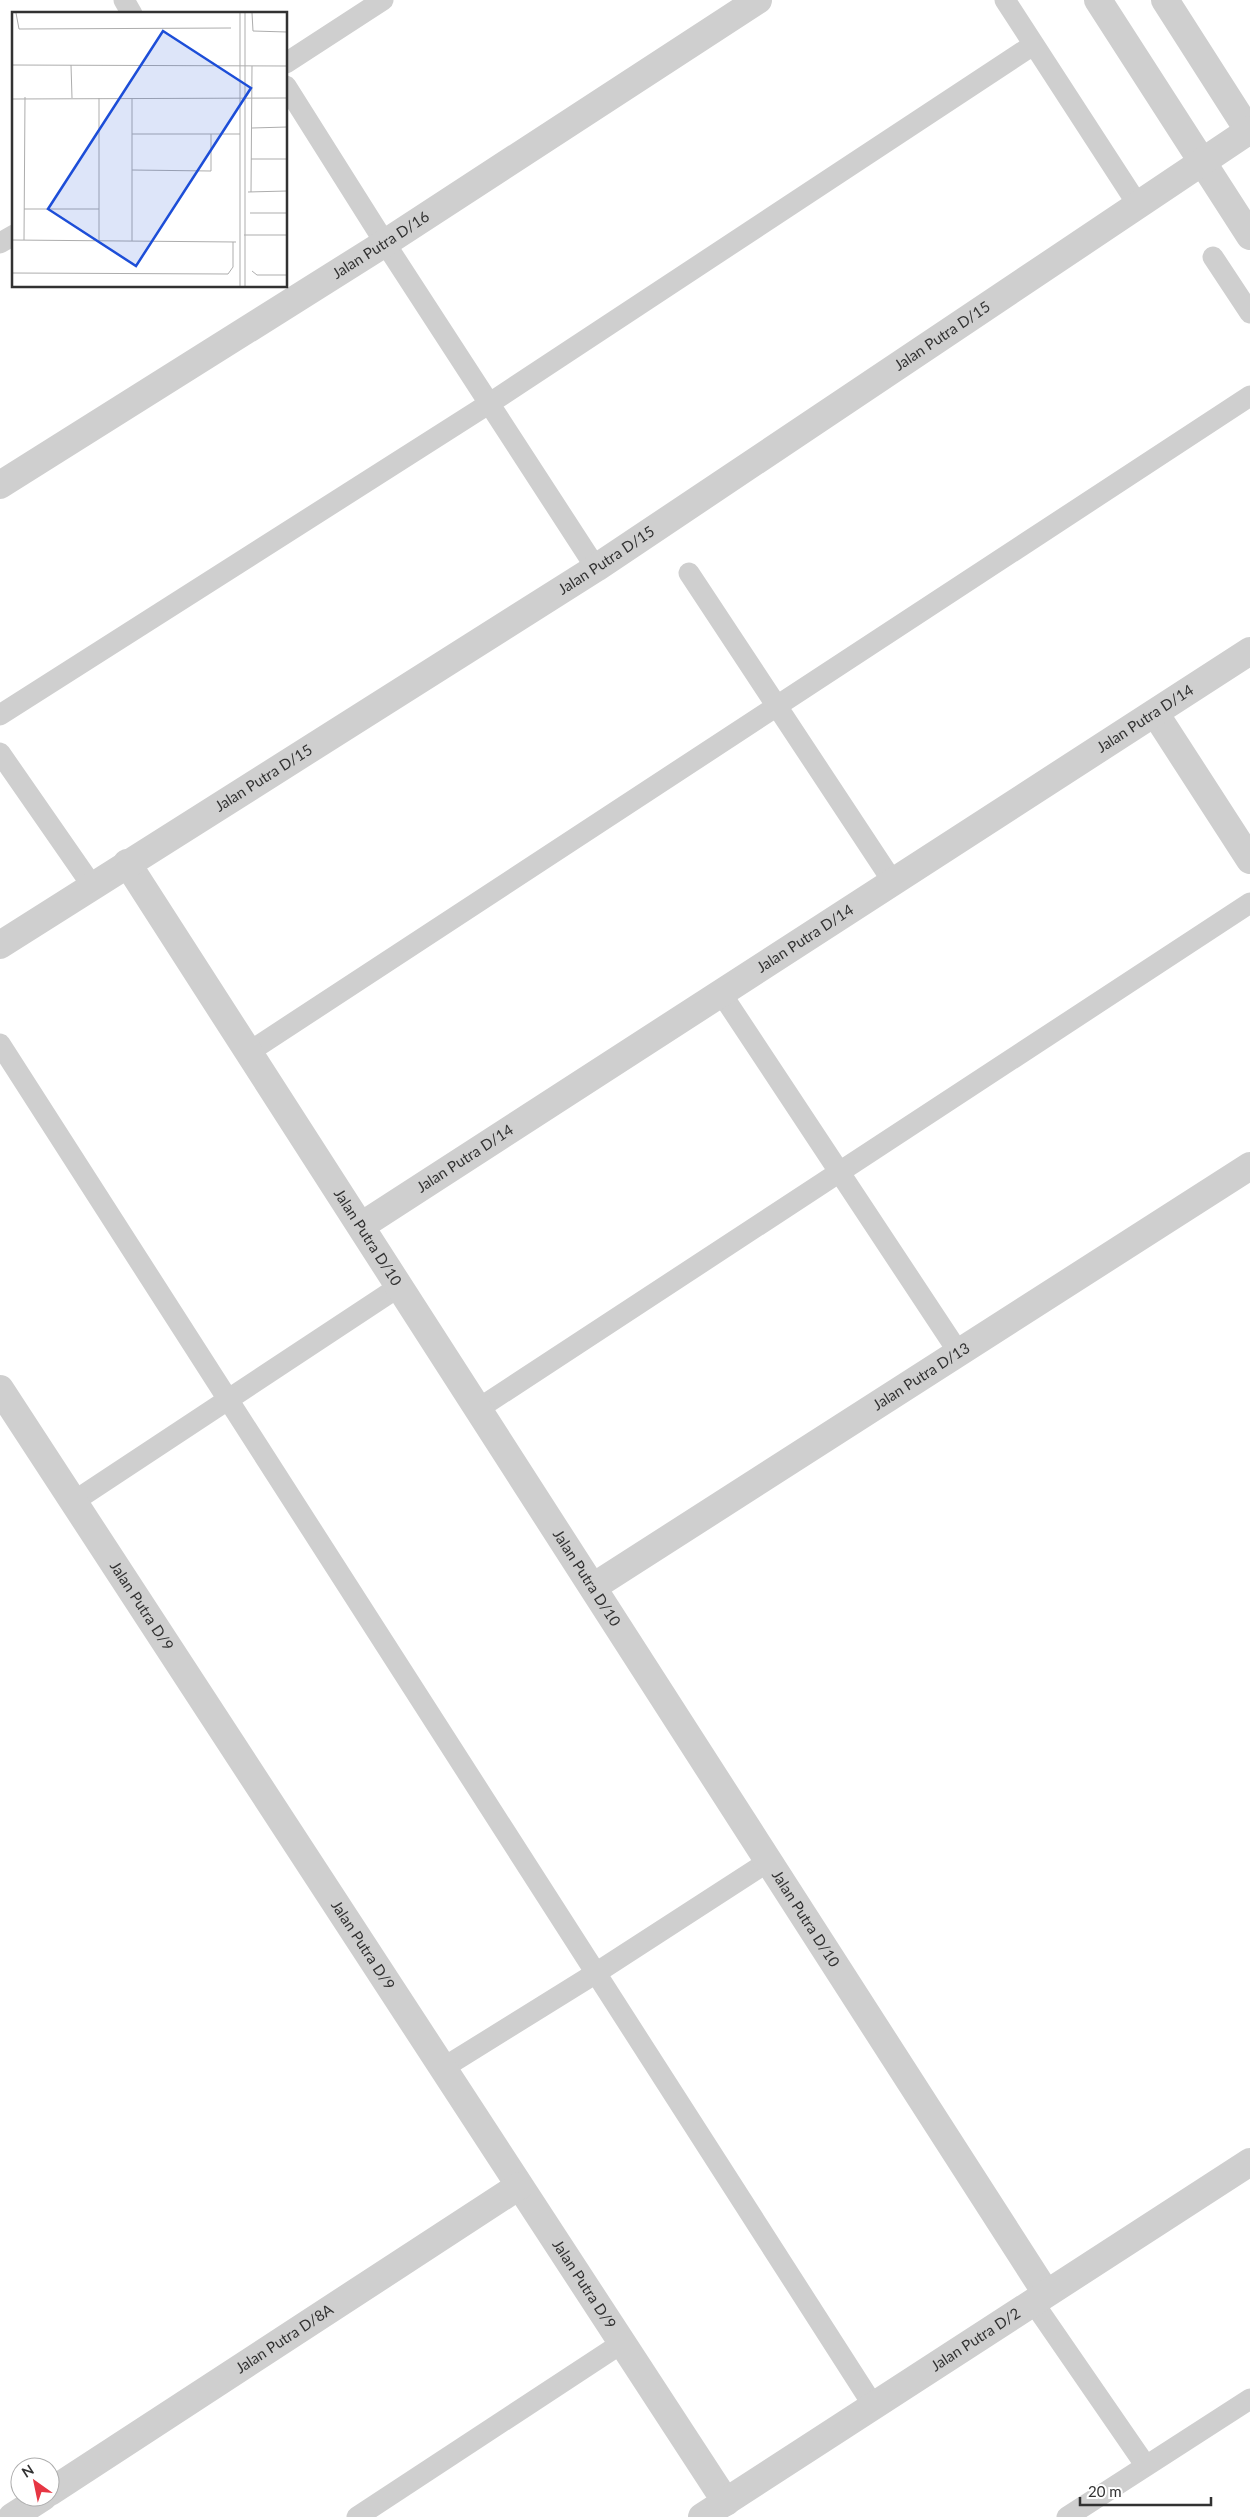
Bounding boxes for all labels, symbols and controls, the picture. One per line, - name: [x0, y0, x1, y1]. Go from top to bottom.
- inset map: [12, 12, 288, 288]
- street label: Jalan Putra D/16: [328, 207, 432, 282]
- street label: Jalan Putra D/15: [890, 297, 993, 374]
- street label: Jalan Putra D/15: [554, 522, 657, 598]
- street label: Jalan Putra D/14: [1093, 680, 1197, 756]
- street label: Jalan Putra D/15: [211, 740, 315, 815]
- street label: Jalan Putra D/14: [753, 900, 857, 976]
- street label: Jalan Putra D/14: [413, 1120, 517, 1196]
- street label: Jalan Putra D/10: [331, 1185, 406, 1289]
- street label: Jalan Putra D/13: [869, 1338, 973, 1413]
- street label: Jalan Putra D/10: [550, 1526, 625, 1630]
- street label: Jalan Putra D/9: [107, 1557, 178, 1653]
- street label: Jalan Putra D/10: [769, 1866, 844, 1970]
- street label: Jalan Putra D/9: [328, 1897, 399, 1993]
- street label: Jalan Putra D/9: [549, 2236, 621, 2332]
- street label: Jalan Putra D/8A: [232, 2299, 337, 2377]
- street label: Jalan Putra D/2: [927, 2303, 1023, 2374]
- north arrow: [10, 2457, 60, 2507]
- text: N: [18, 2461, 37, 2481]
- scale bar: [1080, 2474, 1211, 2506]
- text: 20 m: [1088, 2482, 1122, 2500]

